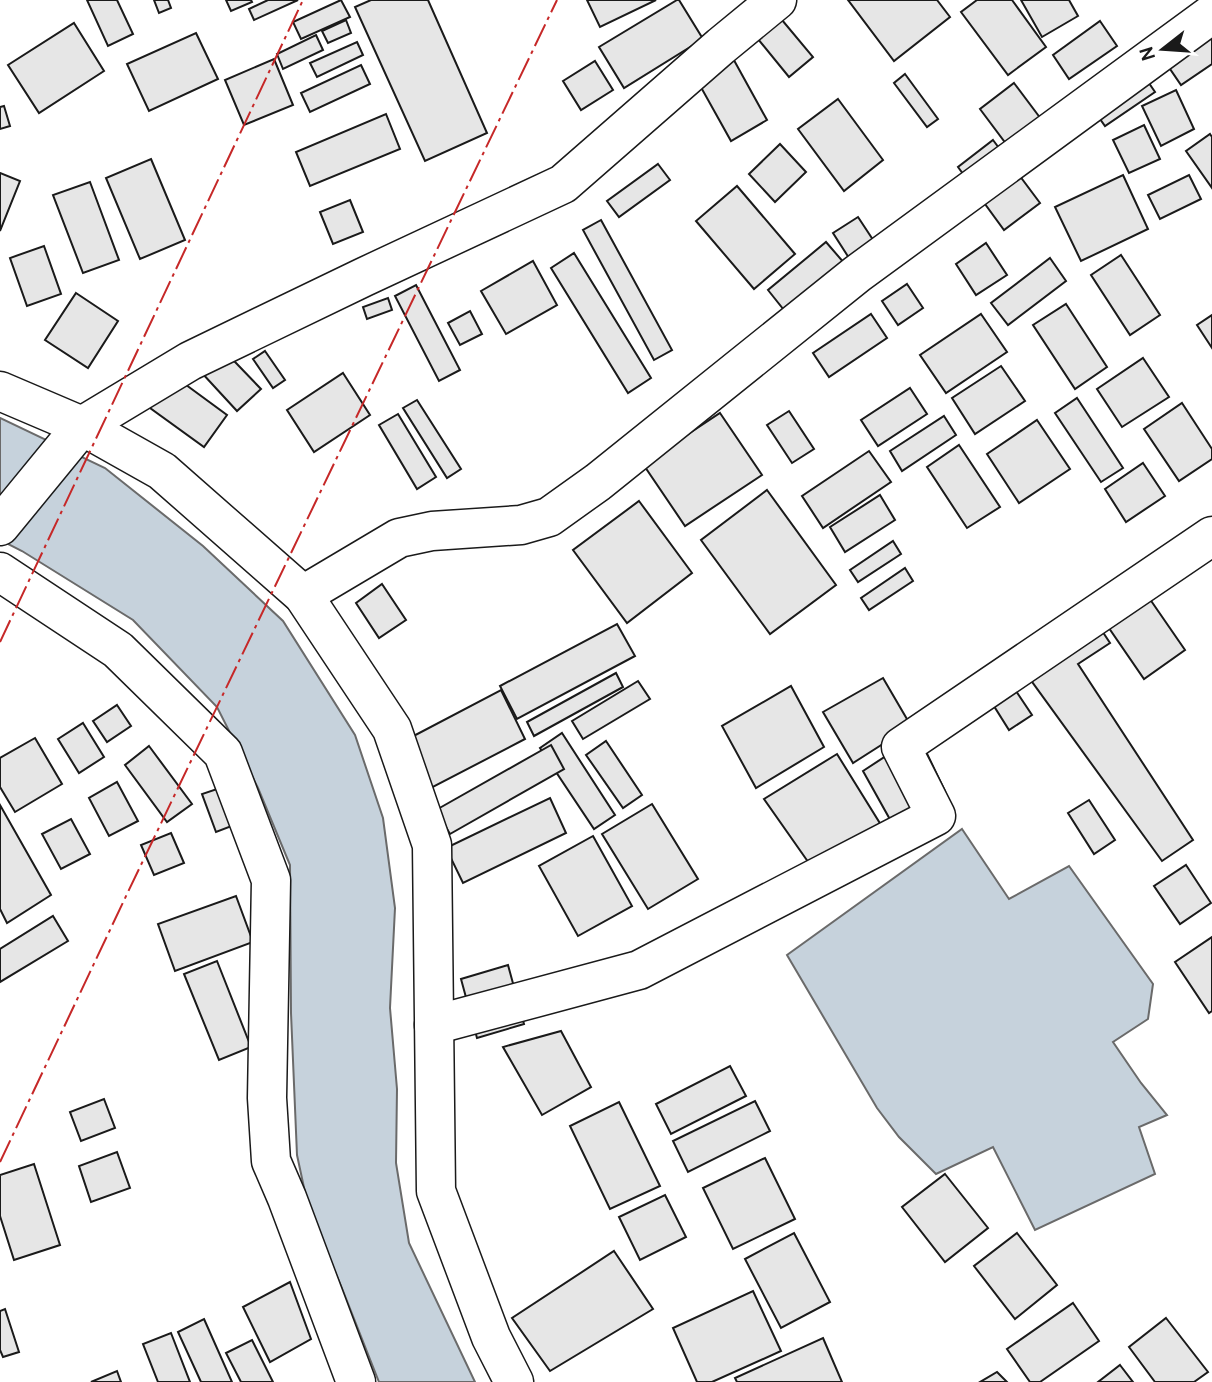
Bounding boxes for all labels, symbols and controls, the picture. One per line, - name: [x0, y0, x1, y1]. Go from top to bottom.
- north arrow: [1128, 14, 1198, 84]
- text: N: [1134, 44, 1160, 64]

